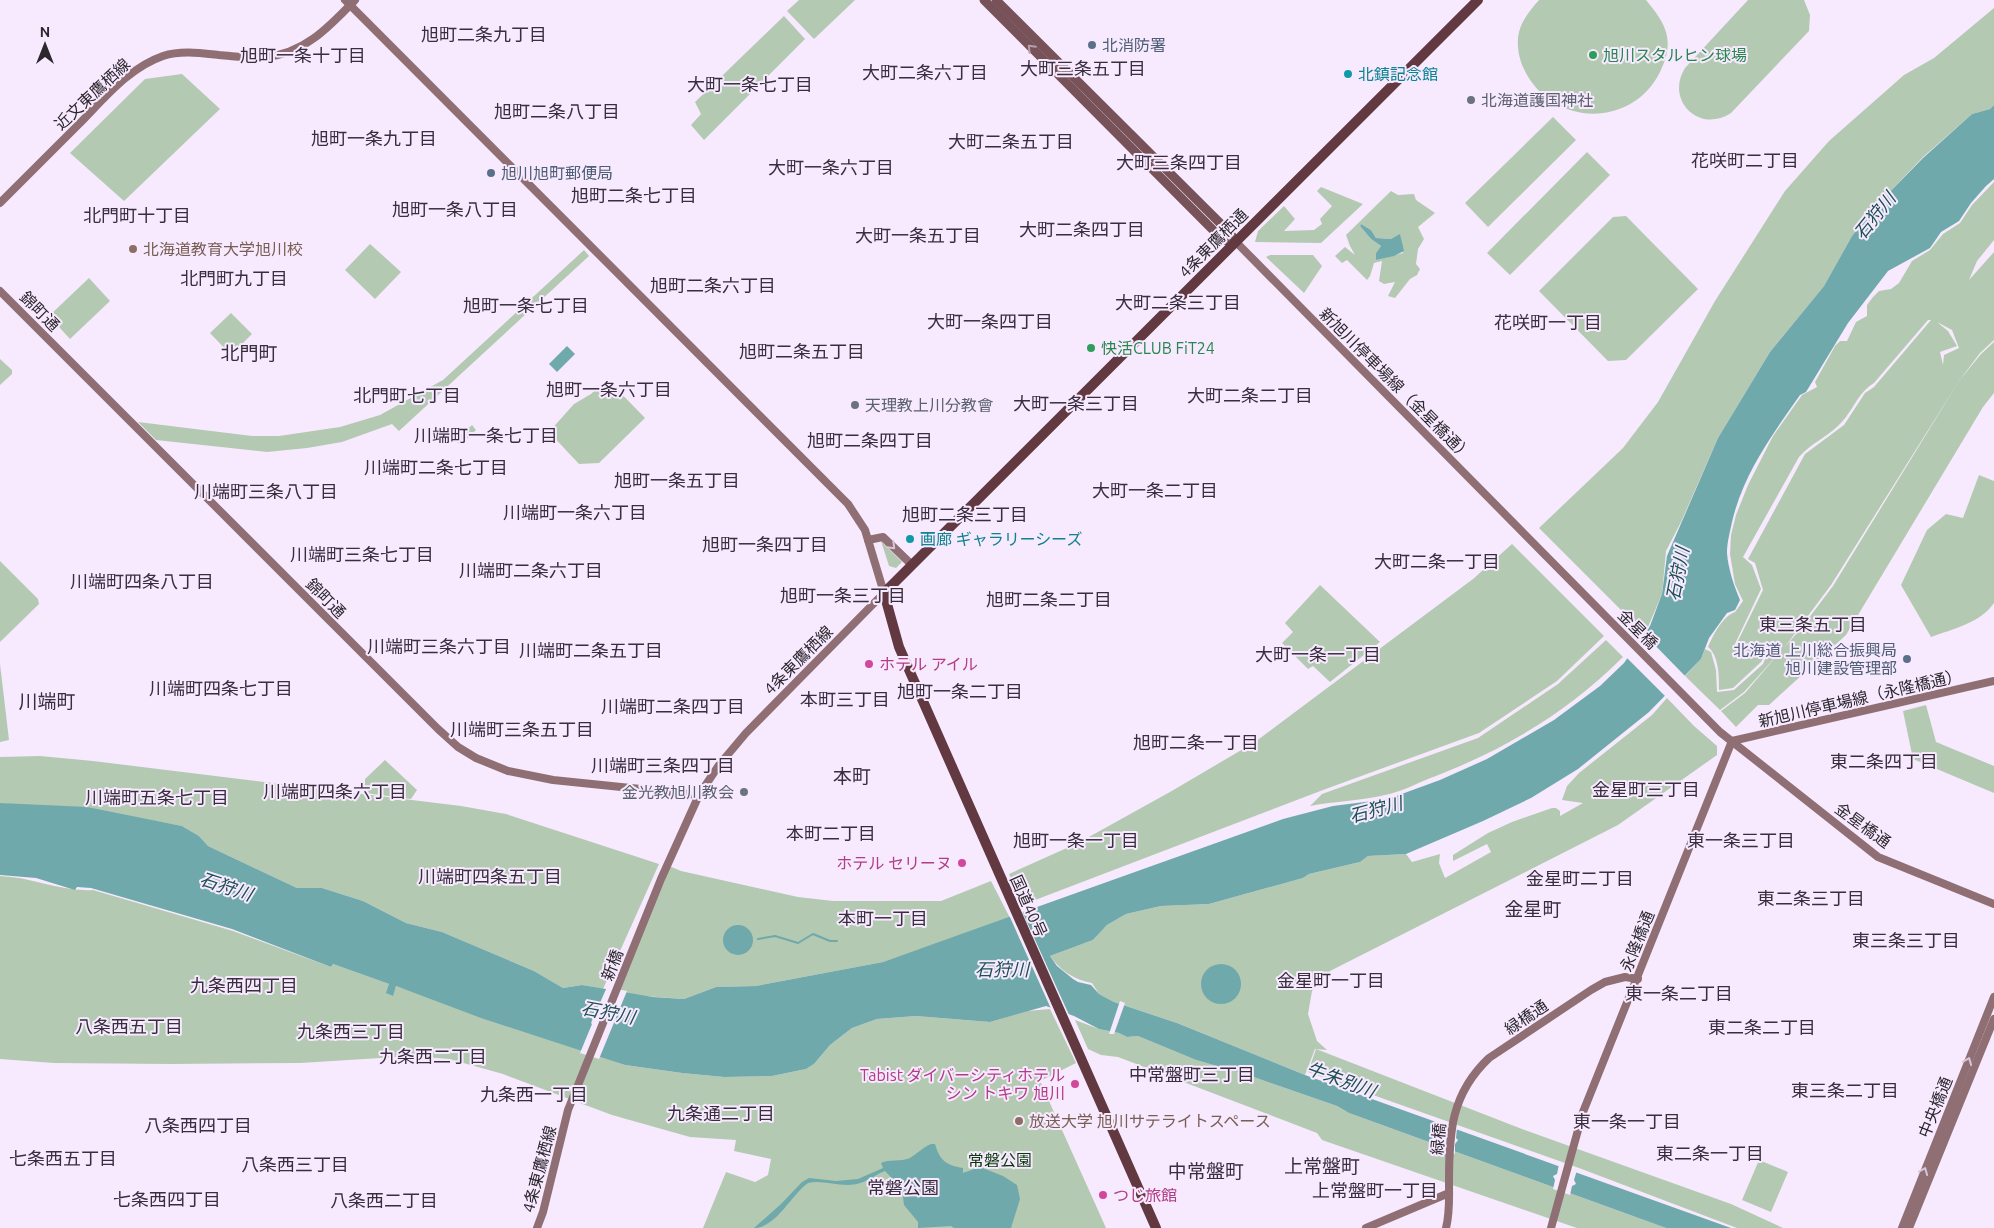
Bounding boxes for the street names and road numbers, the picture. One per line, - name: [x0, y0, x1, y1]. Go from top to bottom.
- street label: 近文東鷹栖線: [51, 55, 133, 133]
- street label: 4条東鷹栖通: [1175, 205, 1251, 281]
- street label: 錦町通: [17, 288, 63, 334]
- street label: 新旭川停車場線（金星橋通）: [1316, 304, 1476, 464]
- street label: 錦町通: [303, 575, 349, 621]
- street label: 金星橋: [1615, 606, 1661, 652]
- street label: 4条東鷹栖線: [760, 622, 836, 698]
- street label: 新旭川停車場線（永隆橋通）: [1757, 666, 1963, 730]
- street label: 金星橋通: [1832, 799, 1894, 851]
- street label: 国道40号: [1007, 872, 1051, 940]
- street label: 永隆橋通: [1617, 908, 1657, 974]
- street label: 新橋: [598, 947, 626, 983]
- street label: 緑橋通: [1501, 996, 1551, 1038]
- street label: 中央橋通: [1915, 1074, 1955, 1140]
- street label: 緑橋: [1428, 1122, 1448, 1156]
- street label: 4条東鷹栖線: [519, 1124, 559, 1214]

